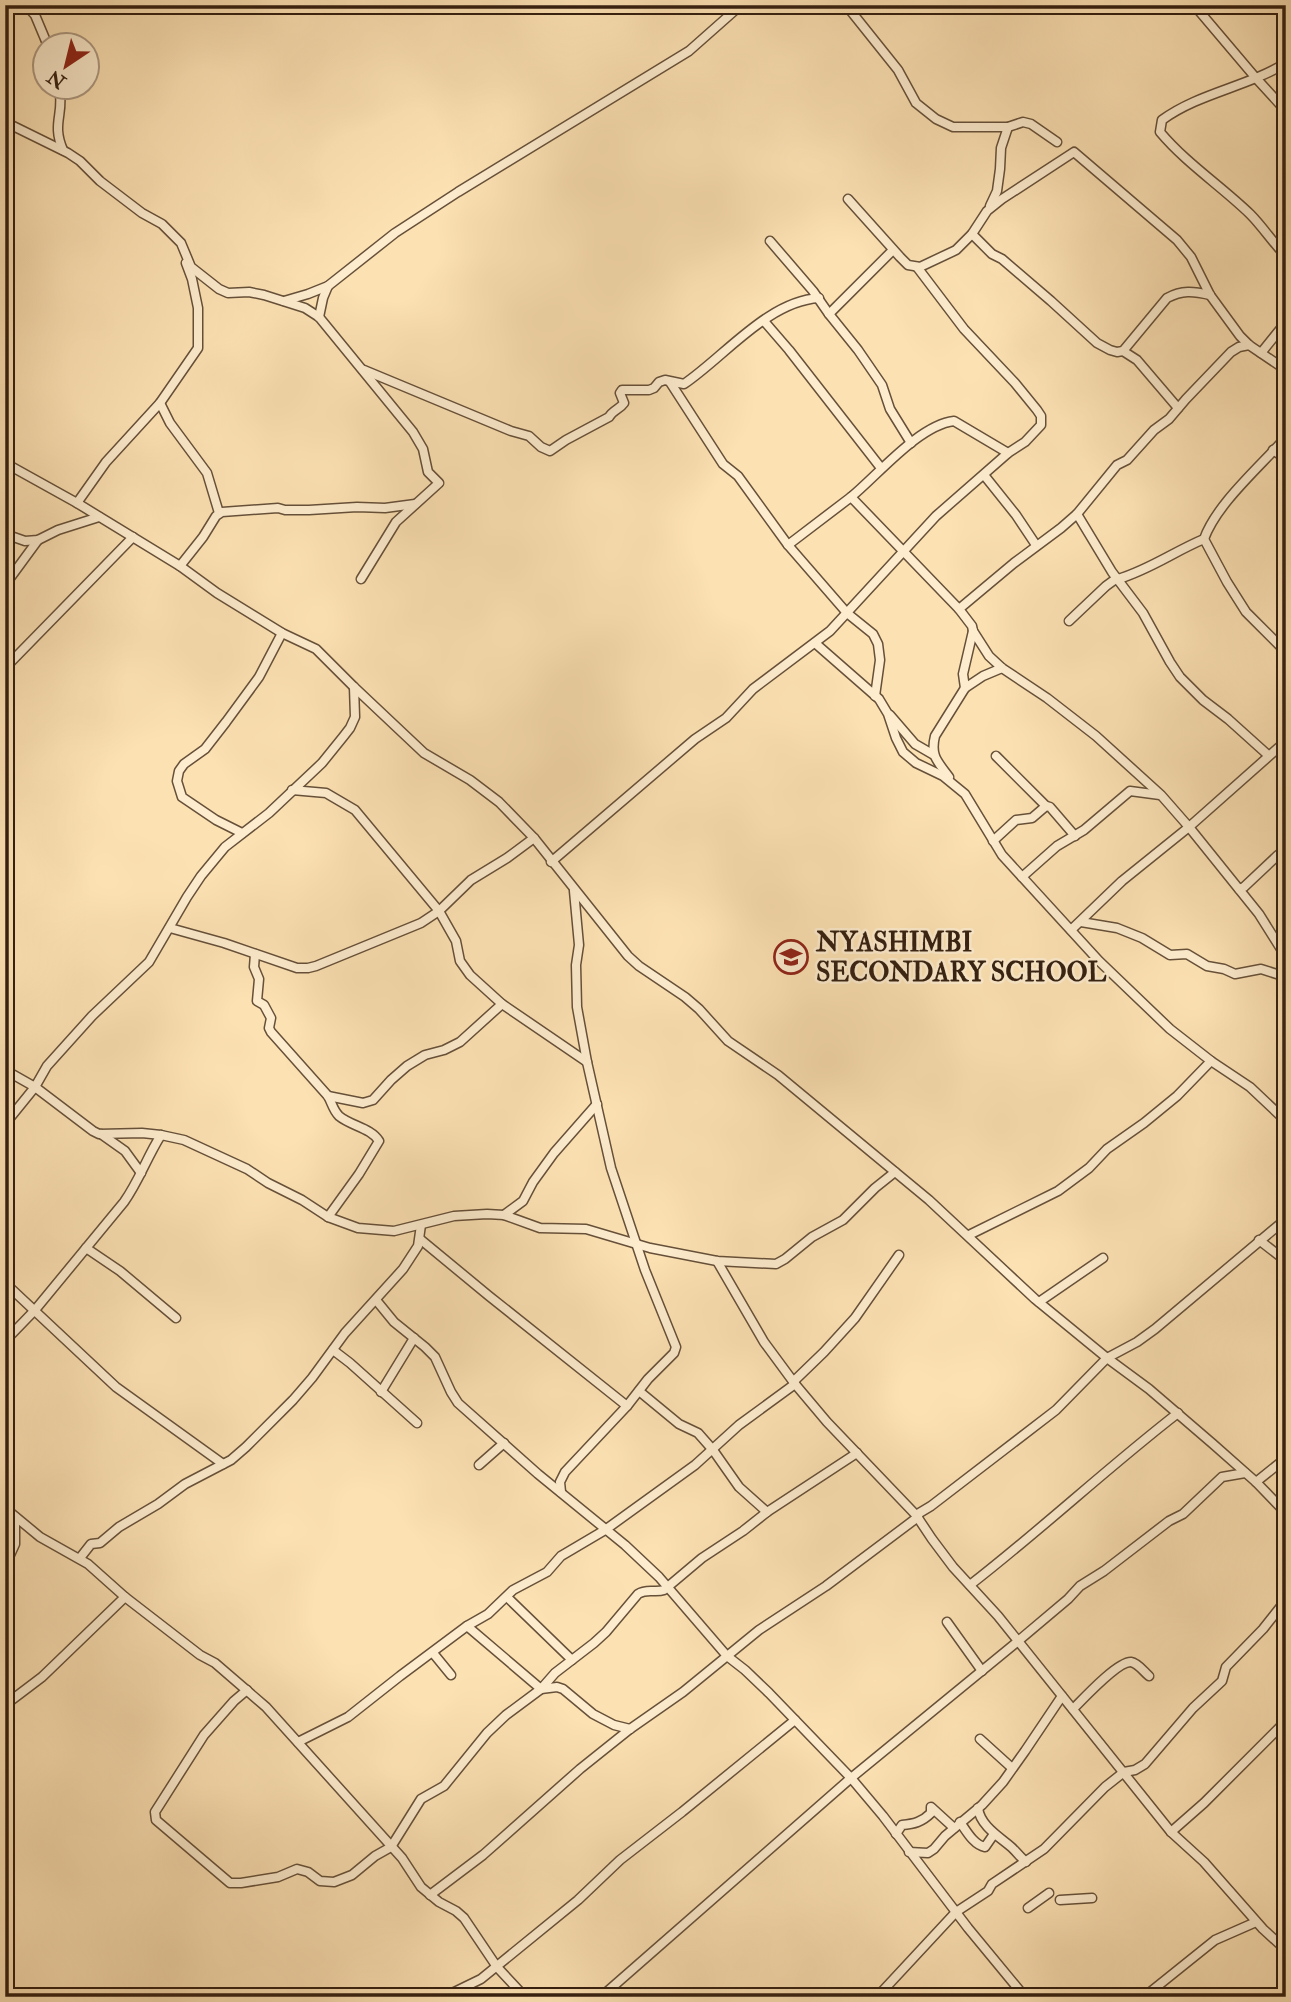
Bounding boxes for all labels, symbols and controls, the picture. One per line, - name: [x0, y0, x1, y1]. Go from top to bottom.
- north arrow: [32, 32, 102, 102]
- text: N: [42, 64, 71, 94]
- place label: NYASHIMBI SECONDARY SCHOOL: [815, 927, 1106, 989]
- school or university icon: NYASHIMBI SECONDARY SCHOOL: [772, 938, 810, 976]

